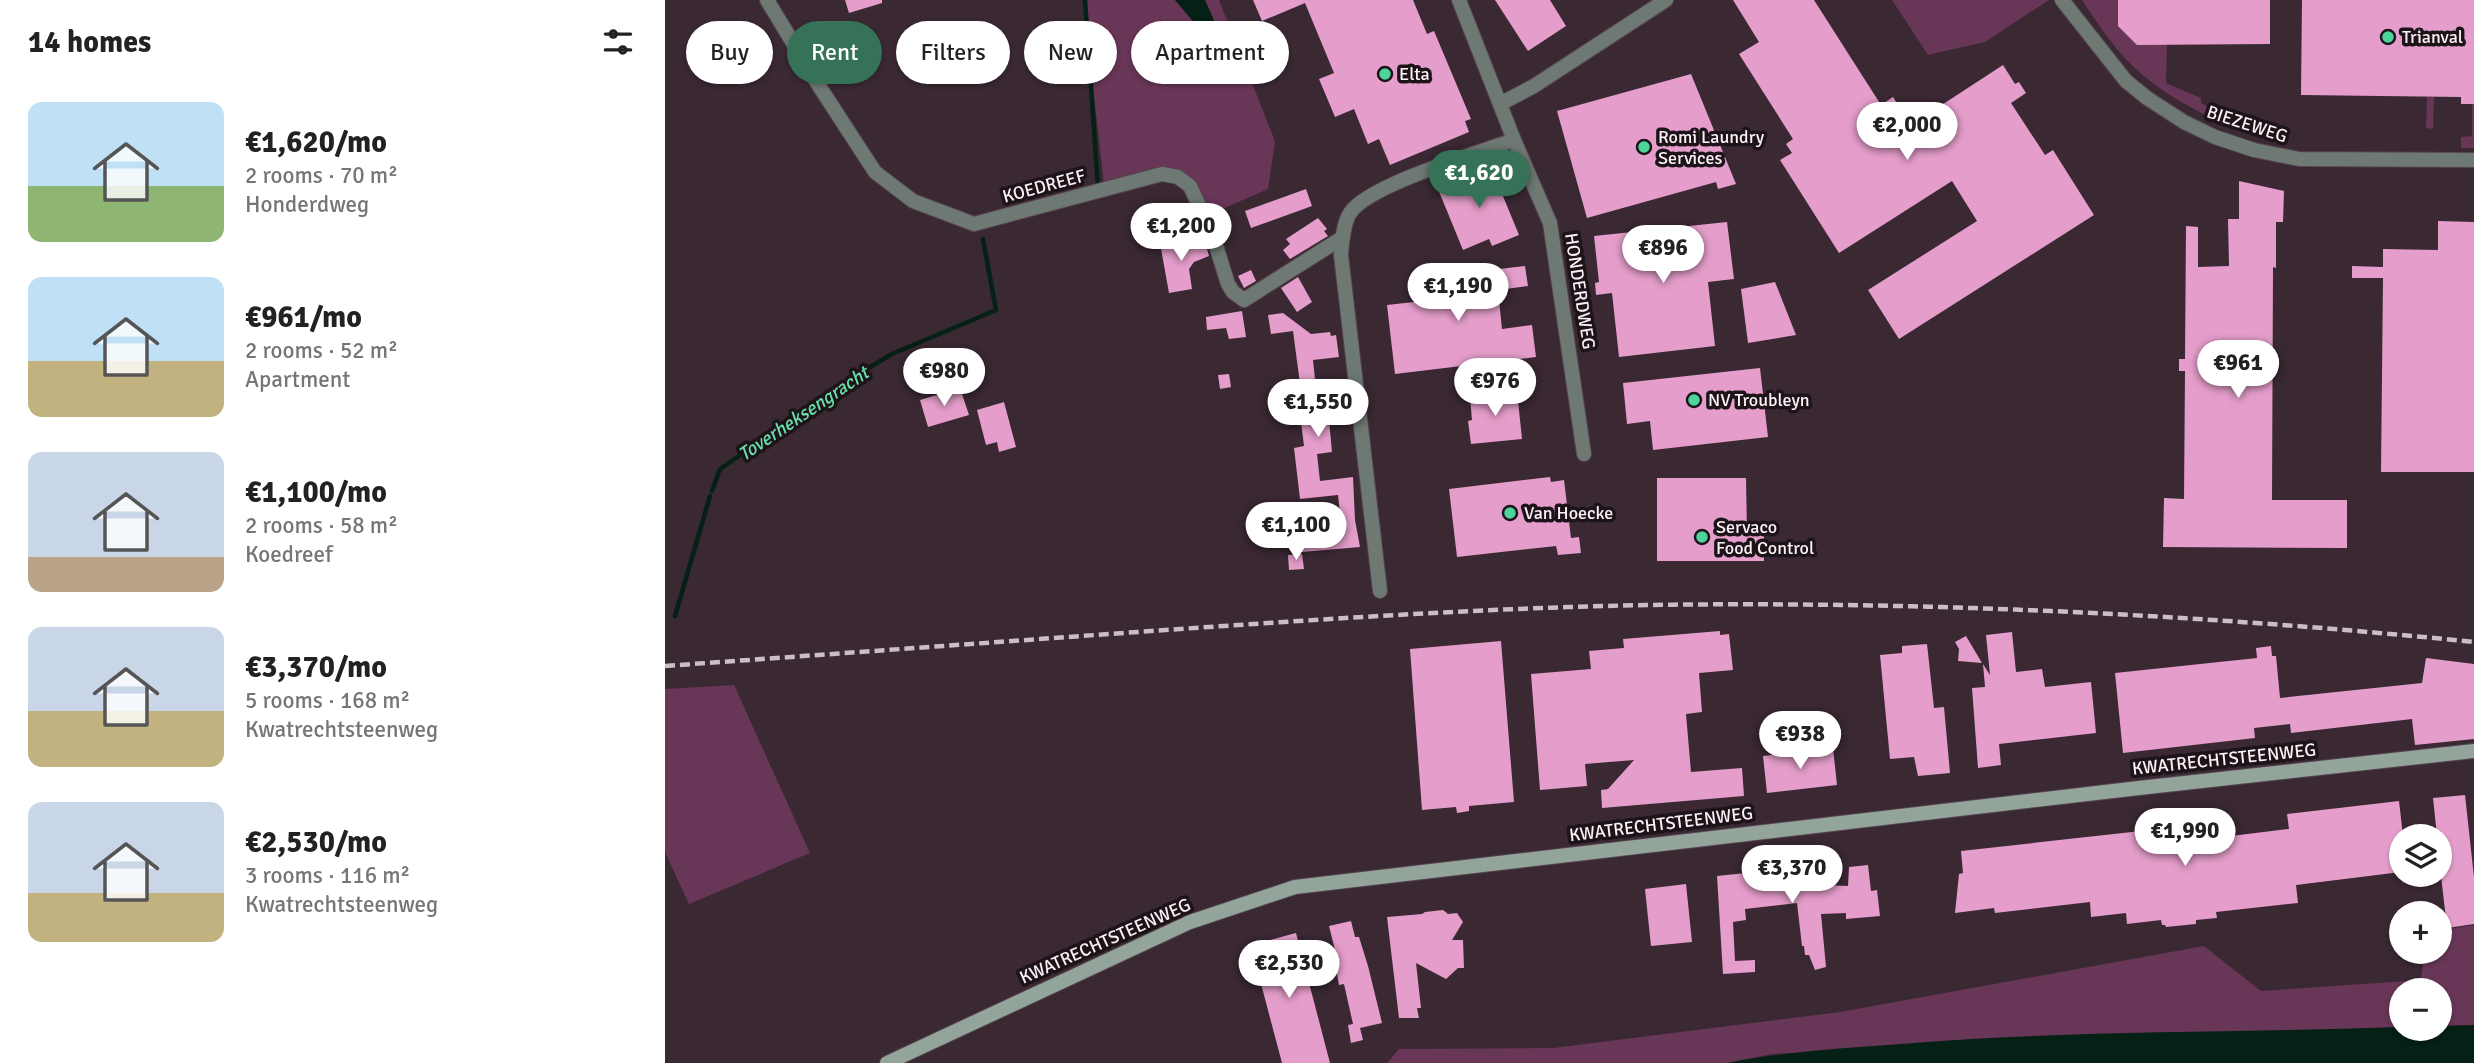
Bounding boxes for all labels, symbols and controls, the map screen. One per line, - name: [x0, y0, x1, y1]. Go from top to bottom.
- chip: Buy: [686, 21, 773, 84]
- chip: Rent: [787, 21, 882, 84]
- chip: Filters: [896, 21, 1010, 84]
- chip: New: [1024, 21, 1117, 84]
- chip: Apartment: [1131, 21, 1289, 84]
- icon: filters: [599, 23, 637, 61]
- text: 14 homes: [28, 24, 151, 61]
- place label: Trianval: [2402, 26, 2463, 48]
- marker: Trianval: [2380, 29, 2396, 45]
- place label: Elta: [1399, 63, 1430, 85]
- marker: Elta: [1377, 66, 1393, 82]
- street label: BIEZEWEG: [2204, 101, 2290, 147]
- pin: €2,000: [1850, 102, 1964, 162]
- text: €2,000: [1873, 110, 1941, 139]
- text: €1,620/mo: [245, 124, 387, 161]
- place label: Romi Laundry Services: [1658, 126, 1765, 169]
- icon: home: [84, 130, 168, 214]
- marker: Romi Laundry Services: [1636, 139, 1652, 155]
- pin: €1,620: [1422, 150, 1536, 210]
- text: €1,620: [1445, 158, 1513, 187]
- text: 2 rooms · 70 m²: [245, 161, 398, 190]
- street label: KOEDREEF: [1000, 164, 1088, 208]
- text: Honderdweg: [245, 190, 369, 219]
- pin: €1,200: [1124, 204, 1238, 263]
- text: €1,200: [1147, 211, 1215, 240]
- pin: €896: [1622, 226, 1704, 285]
- street label: HONDERDWEG: [1560, 231, 1600, 351]
- text: €896: [1638, 233, 1688, 262]
- pin: €1,190: [1401, 264, 1515, 323]
- text: €1,190: [1424, 271, 1492, 300]
- text: €961/mo: [245, 299, 362, 336]
- icon: home: [84, 305, 168, 389]
- text: 2 rooms · 52 m²: [245, 336, 398, 365]
- pin: €961: [2197, 340, 2279, 400]
- pin: €980: [903, 348, 985, 408]
- text: €961: [2213, 348, 2263, 377]
- text: €980: [919, 356, 969, 385]
- pin: €976: [1454, 358, 1536, 418]
- water label: Toverheksengracht: [734, 360, 875, 466]
- text: Apartment: [245, 365, 350, 394]
- text: €976: [1470, 366, 1520, 395]
- pin: €1,550: [1261, 380, 1375, 439]
- text: €1,550: [1284, 387, 1352, 416]
- place label: NV Troubleyn: [1708, 389, 1810, 411]
- marker: NV Troubleyn: [1686, 392, 1702, 408]
- text: €1,100/mo: [245, 474, 387, 511]
- icon: home: [84, 480, 168, 564]
- place label: Van Hoecke: [1524, 502, 1613, 524]
- pin: €1,100: [1239, 503, 1353, 562]
- marker: Van Hoecke: [1502, 505, 1518, 521]
- text: €1,100: [1262, 510, 1330, 539]
- text: 2 rooms · 58 m²: [245, 511, 398, 540]
- place label: Servaco Food Control: [1716, 516, 1814, 559]
- marker: Servaco Food Control: [1694, 529, 1710, 545]
- text: Koedreef: [245, 540, 333, 569]
- text: €3,370/mo: [245, 649, 387, 686]
- icon: home: [84, 655, 168, 739]
- text: 5 rooms · 168 m²: [245, 686, 410, 715]
- pin: €938: [1759, 712, 1841, 771]
- text: Kwatrechtsteenweg: [245, 715, 438, 744]
- text: €938: [1775, 719, 1825, 748]
- street label: KWATRECHTSTEENWEG: [2131, 738, 2317, 780]
- street label: KWATRECHTSTEENWEG: [1568, 802, 1754, 846]
- pin: €1,990: [2128, 808, 2242, 868]
- text: €1,990: [2151, 816, 2219, 845]
- text: €2,530/mo: [245, 824, 387, 861]
- map controls: [2389, 824, 2452, 1041]
- button: layers: [2389, 824, 2452, 887]
- icon: home: [84, 830, 168, 914]
- pin: €3,370: [1735, 846, 1849, 905]
- text: €3,370: [1758, 853, 1826, 882]
- text: 3 rooms · 116 m²: [245, 861, 410, 890]
- text: Kwatrechtsteenweg: [245, 890, 438, 919]
- street label: KWATRECHTSTEENWEG: [1016, 893, 1194, 989]
- button: +: [2389, 901, 2452, 964]
- pin: €2,530: [1232, 940, 1346, 1000]
- text: €2,530: [1255, 948, 1323, 977]
- button: −: [2389, 978, 2452, 1041]

